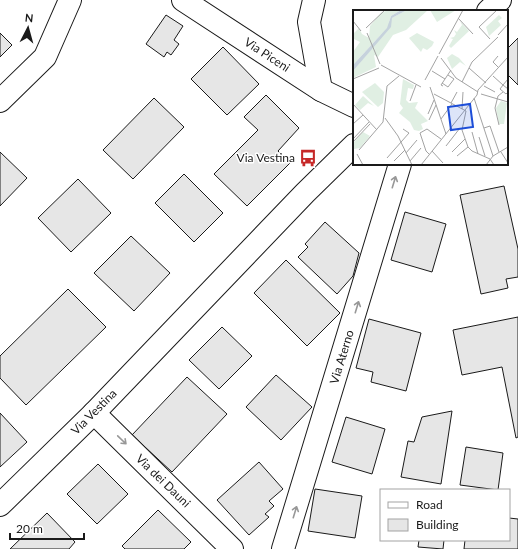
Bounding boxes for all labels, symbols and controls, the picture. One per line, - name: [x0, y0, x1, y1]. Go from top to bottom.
- north arrow: [8, 8, 48, 48]
- inset map: [353, 10, 508, 165]
- text: N: [24, 11, 34, 24]
- street label: Via Piceni: [242, 34, 293, 75]
- bus stop icon: Via Vestina: [298, 148, 318, 168]
- place label: Via Vestina: [237, 150, 295, 165]
- one-way arrow: [391, 176, 398, 189]
- one-way arrow: [354, 301, 361, 314]
- street label: Via Aterno: [326, 328, 357, 386]
- street label: Via Vestina: [68, 386, 120, 438]
- one-way arrow: [117, 435, 127, 445]
- street label: Via dei Dauni: [133, 451, 194, 511]
- legend: [380, 489, 510, 541]
- text: Road: [416, 497, 443, 512]
- one-way arrow: [292, 505, 299, 518]
- scale bar: [10, 515, 84, 541]
- text: Building: [416, 517, 459, 532]
- text: 20 m: [16, 521, 43, 536]

